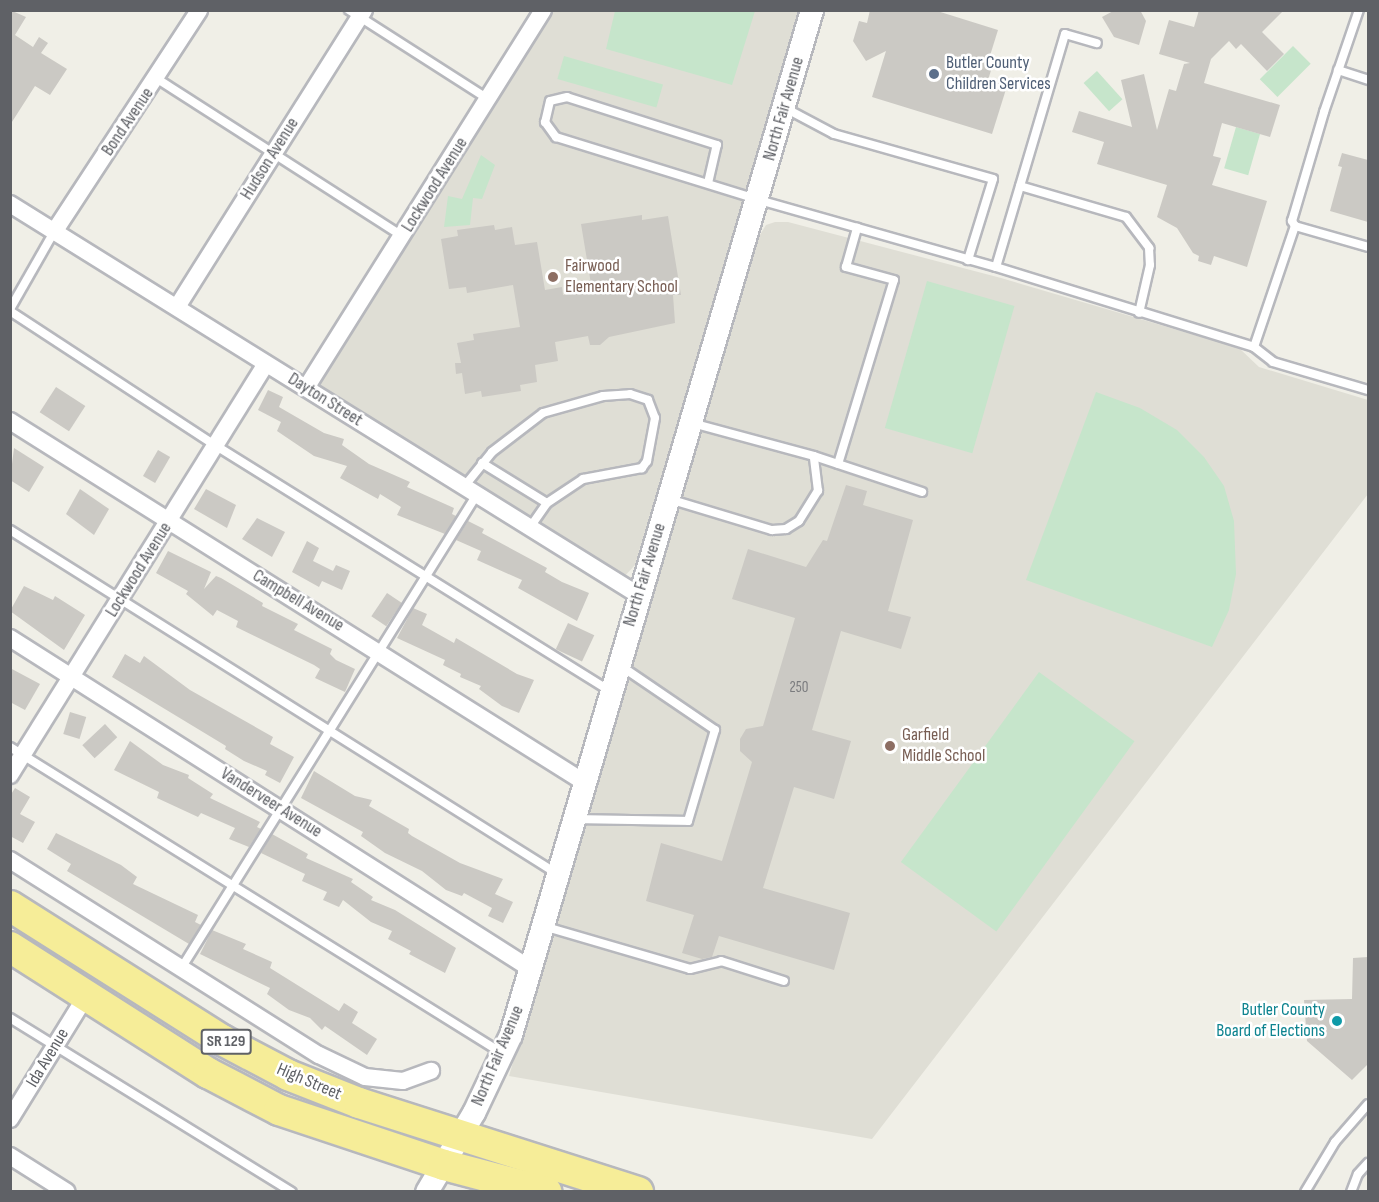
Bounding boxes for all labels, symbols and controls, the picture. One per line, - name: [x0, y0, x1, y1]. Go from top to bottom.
- place label: Butler County Children Services: [946, 53, 1051, 96]
- street label: North Fair Avenue: [759, 55, 809, 163]
- marker: Butler County Children Services: [927, 67, 941, 81]
- street label: Bond Avenue: [97, 84, 159, 160]
- street label: Hudson Avenue: [236, 114, 304, 204]
- street label: Lockwood Avenue: [397, 134, 473, 236]
- place label: Fairwood Elementary School: [565, 256, 678, 298]
- marker: Fairwood Elementary School: [546, 270, 560, 284]
- street label: Dayton Street: [284, 369, 366, 431]
- street label: Lockwood Avenue: [101, 519, 177, 621]
- street label: North Fair Avenue: [619, 521, 671, 629]
- street label: Campbell Avenue: [248, 565, 348, 637]
- house number: 250: [790, 679, 808, 697]
- place label: Garfield Middle School: [902, 725, 985, 768]
- marker: Garfield Middle School: [883, 739, 897, 753]
- street label: Vanderveer Avenue: [216, 763, 326, 843]
- place label: Butler County Board of Elections: [1216, 1000, 1325, 1042]
- street label: North Fair Avenue: [467, 1003, 529, 1109]
- marker: Butler County Board of Elections: [1330, 1014, 1344, 1028]
- street label: Ida Avenue: [22, 1025, 74, 1091]
- road number: SR 129: [200, 1029, 252, 1055]
- street label: High Street: [273, 1059, 345, 1105]

